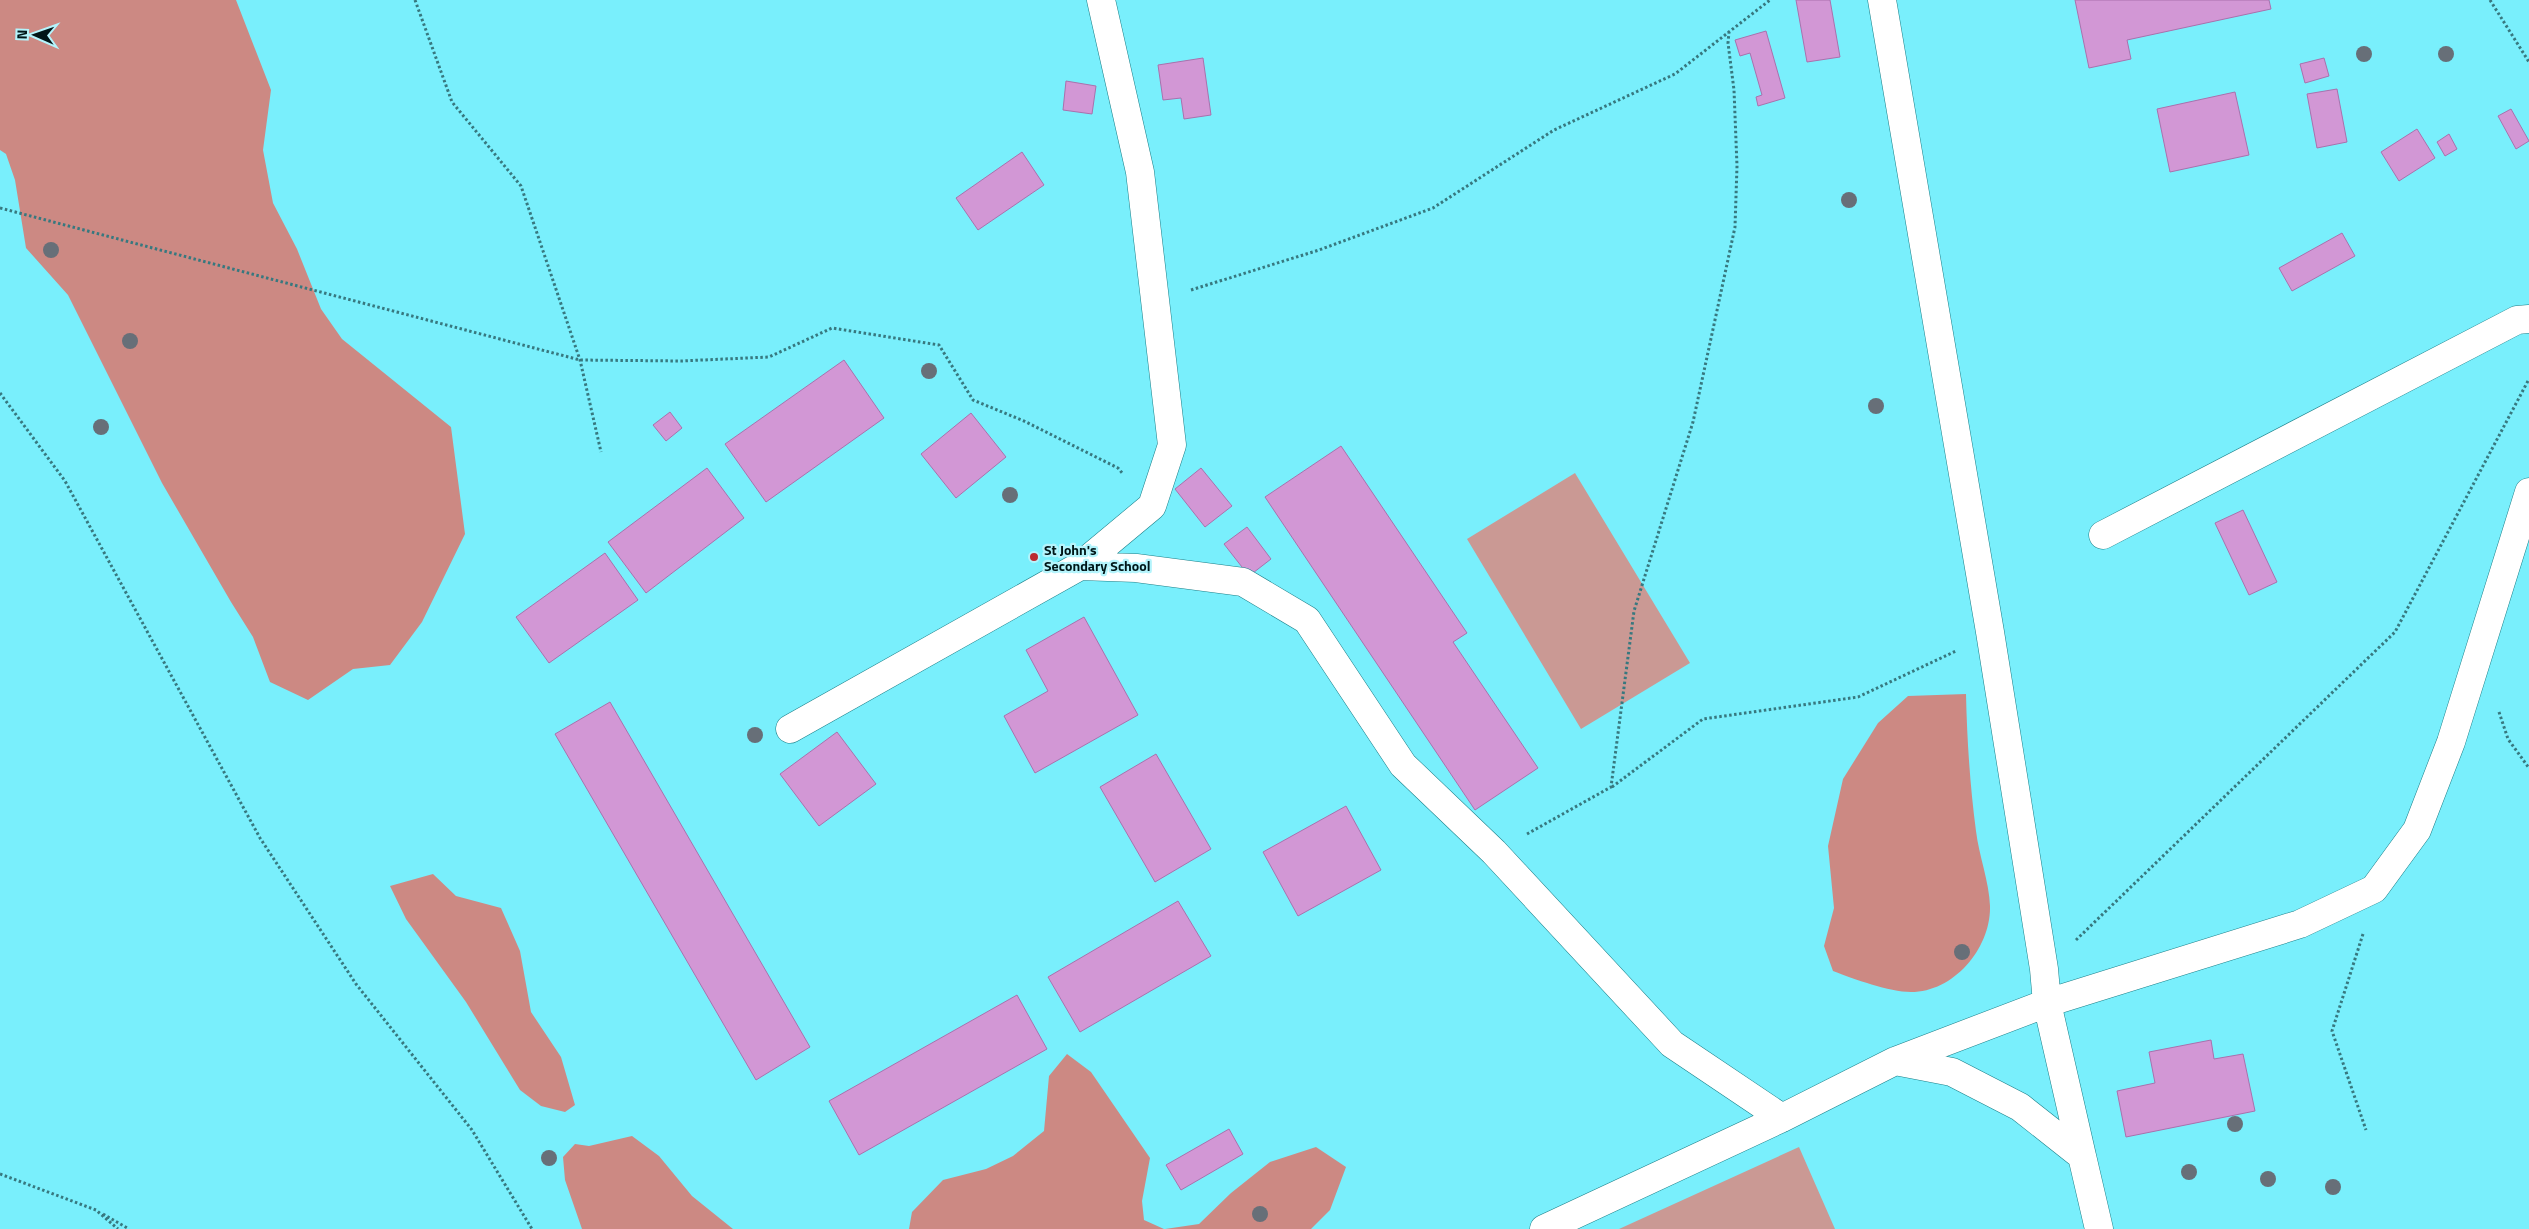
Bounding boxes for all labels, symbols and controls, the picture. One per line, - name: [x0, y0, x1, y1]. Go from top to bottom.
- north arrow: [10, 10, 60, 60]
- text: N: [11, 29, 32, 40]
- place label: St John's Secondary School: [1044, 539, 1151, 576]
- marker: St John's Secondary School: [1028, 551, 1040, 563]

